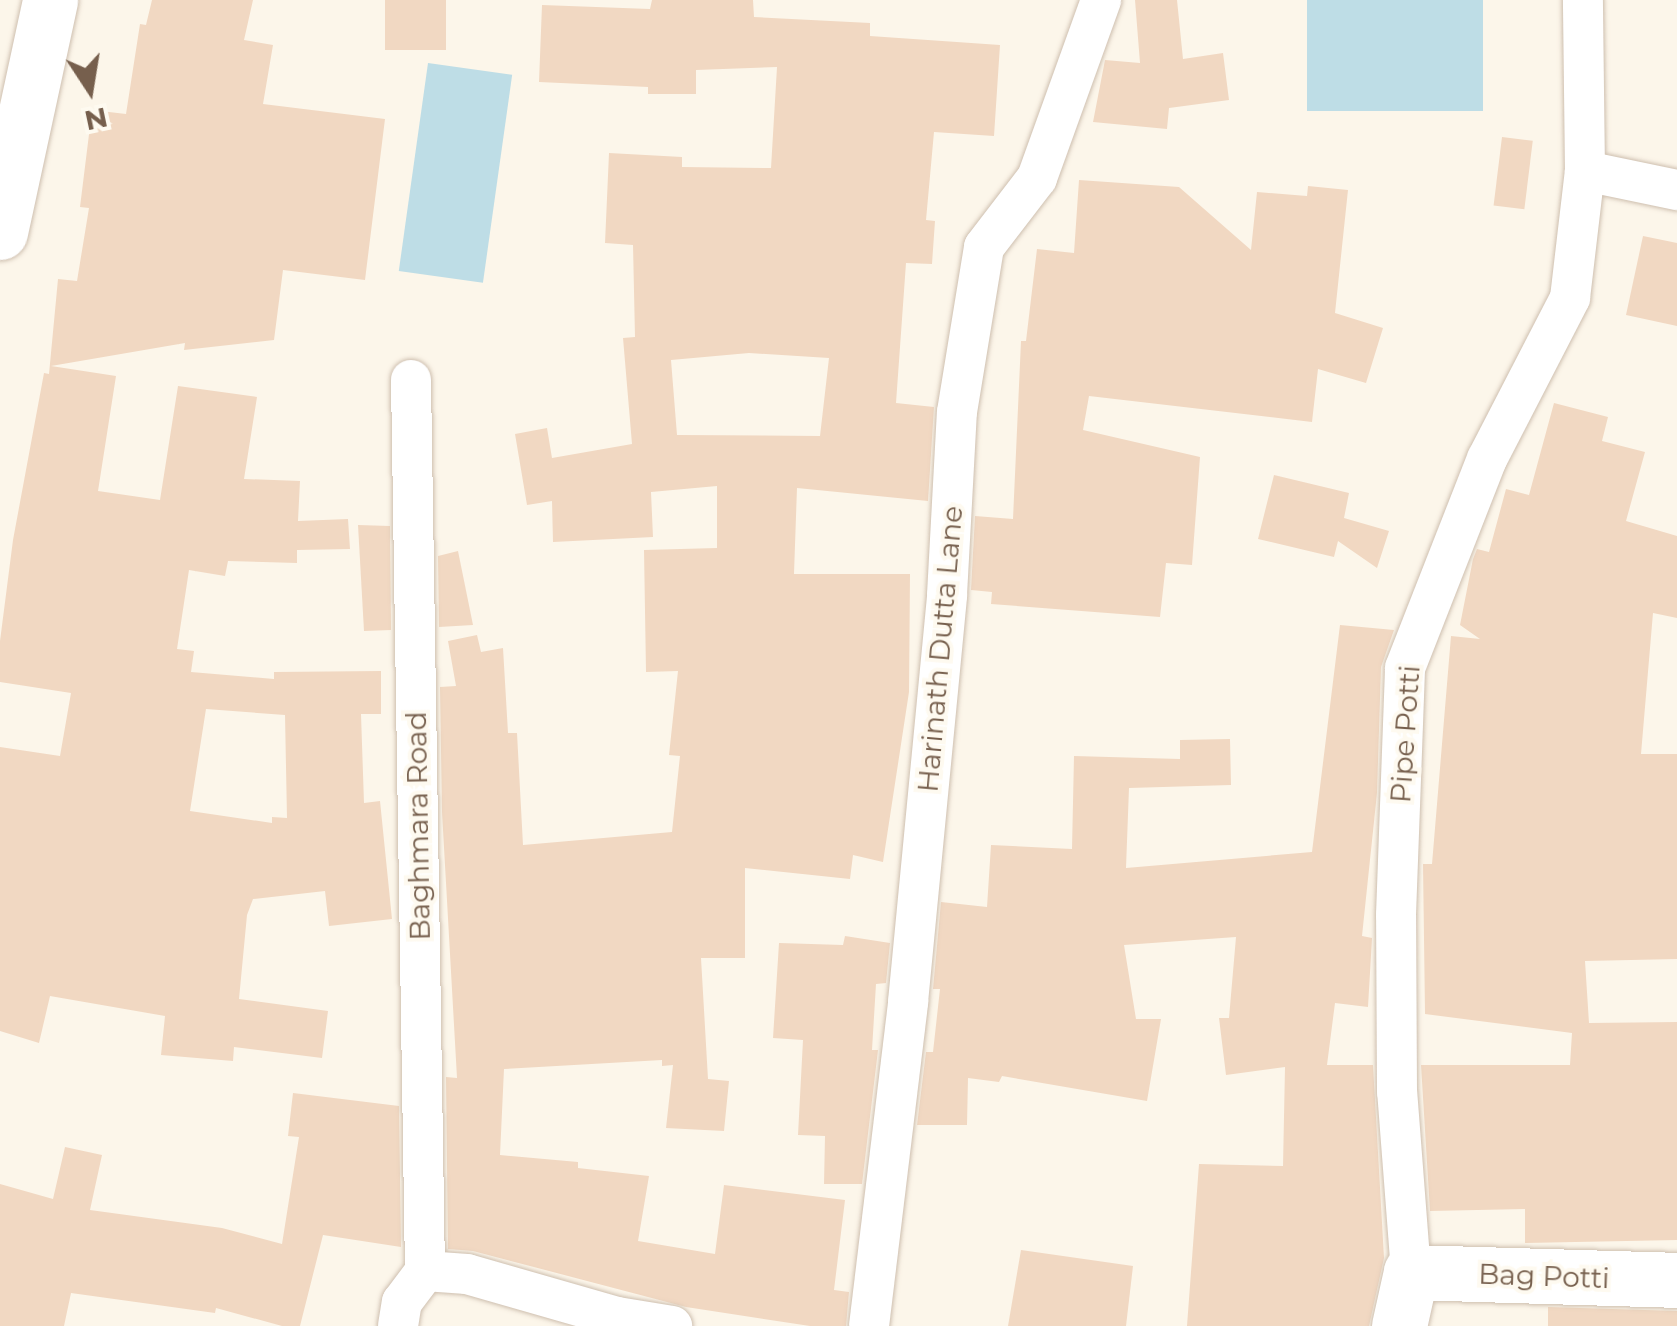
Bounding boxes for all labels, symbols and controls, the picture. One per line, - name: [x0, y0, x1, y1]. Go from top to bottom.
- north arrow: [40, 40, 140, 140]
- text: N: [82, 100, 111, 138]
- street label: Harinath Dutta Lane: [911, 504, 969, 794]
- street label: Pipe Potti: [1383, 664, 1427, 804]
- street label: Baghmara Road: [399, 711, 437, 941]
- street label: Bag Potti: [1478, 1257, 1610, 1295]

